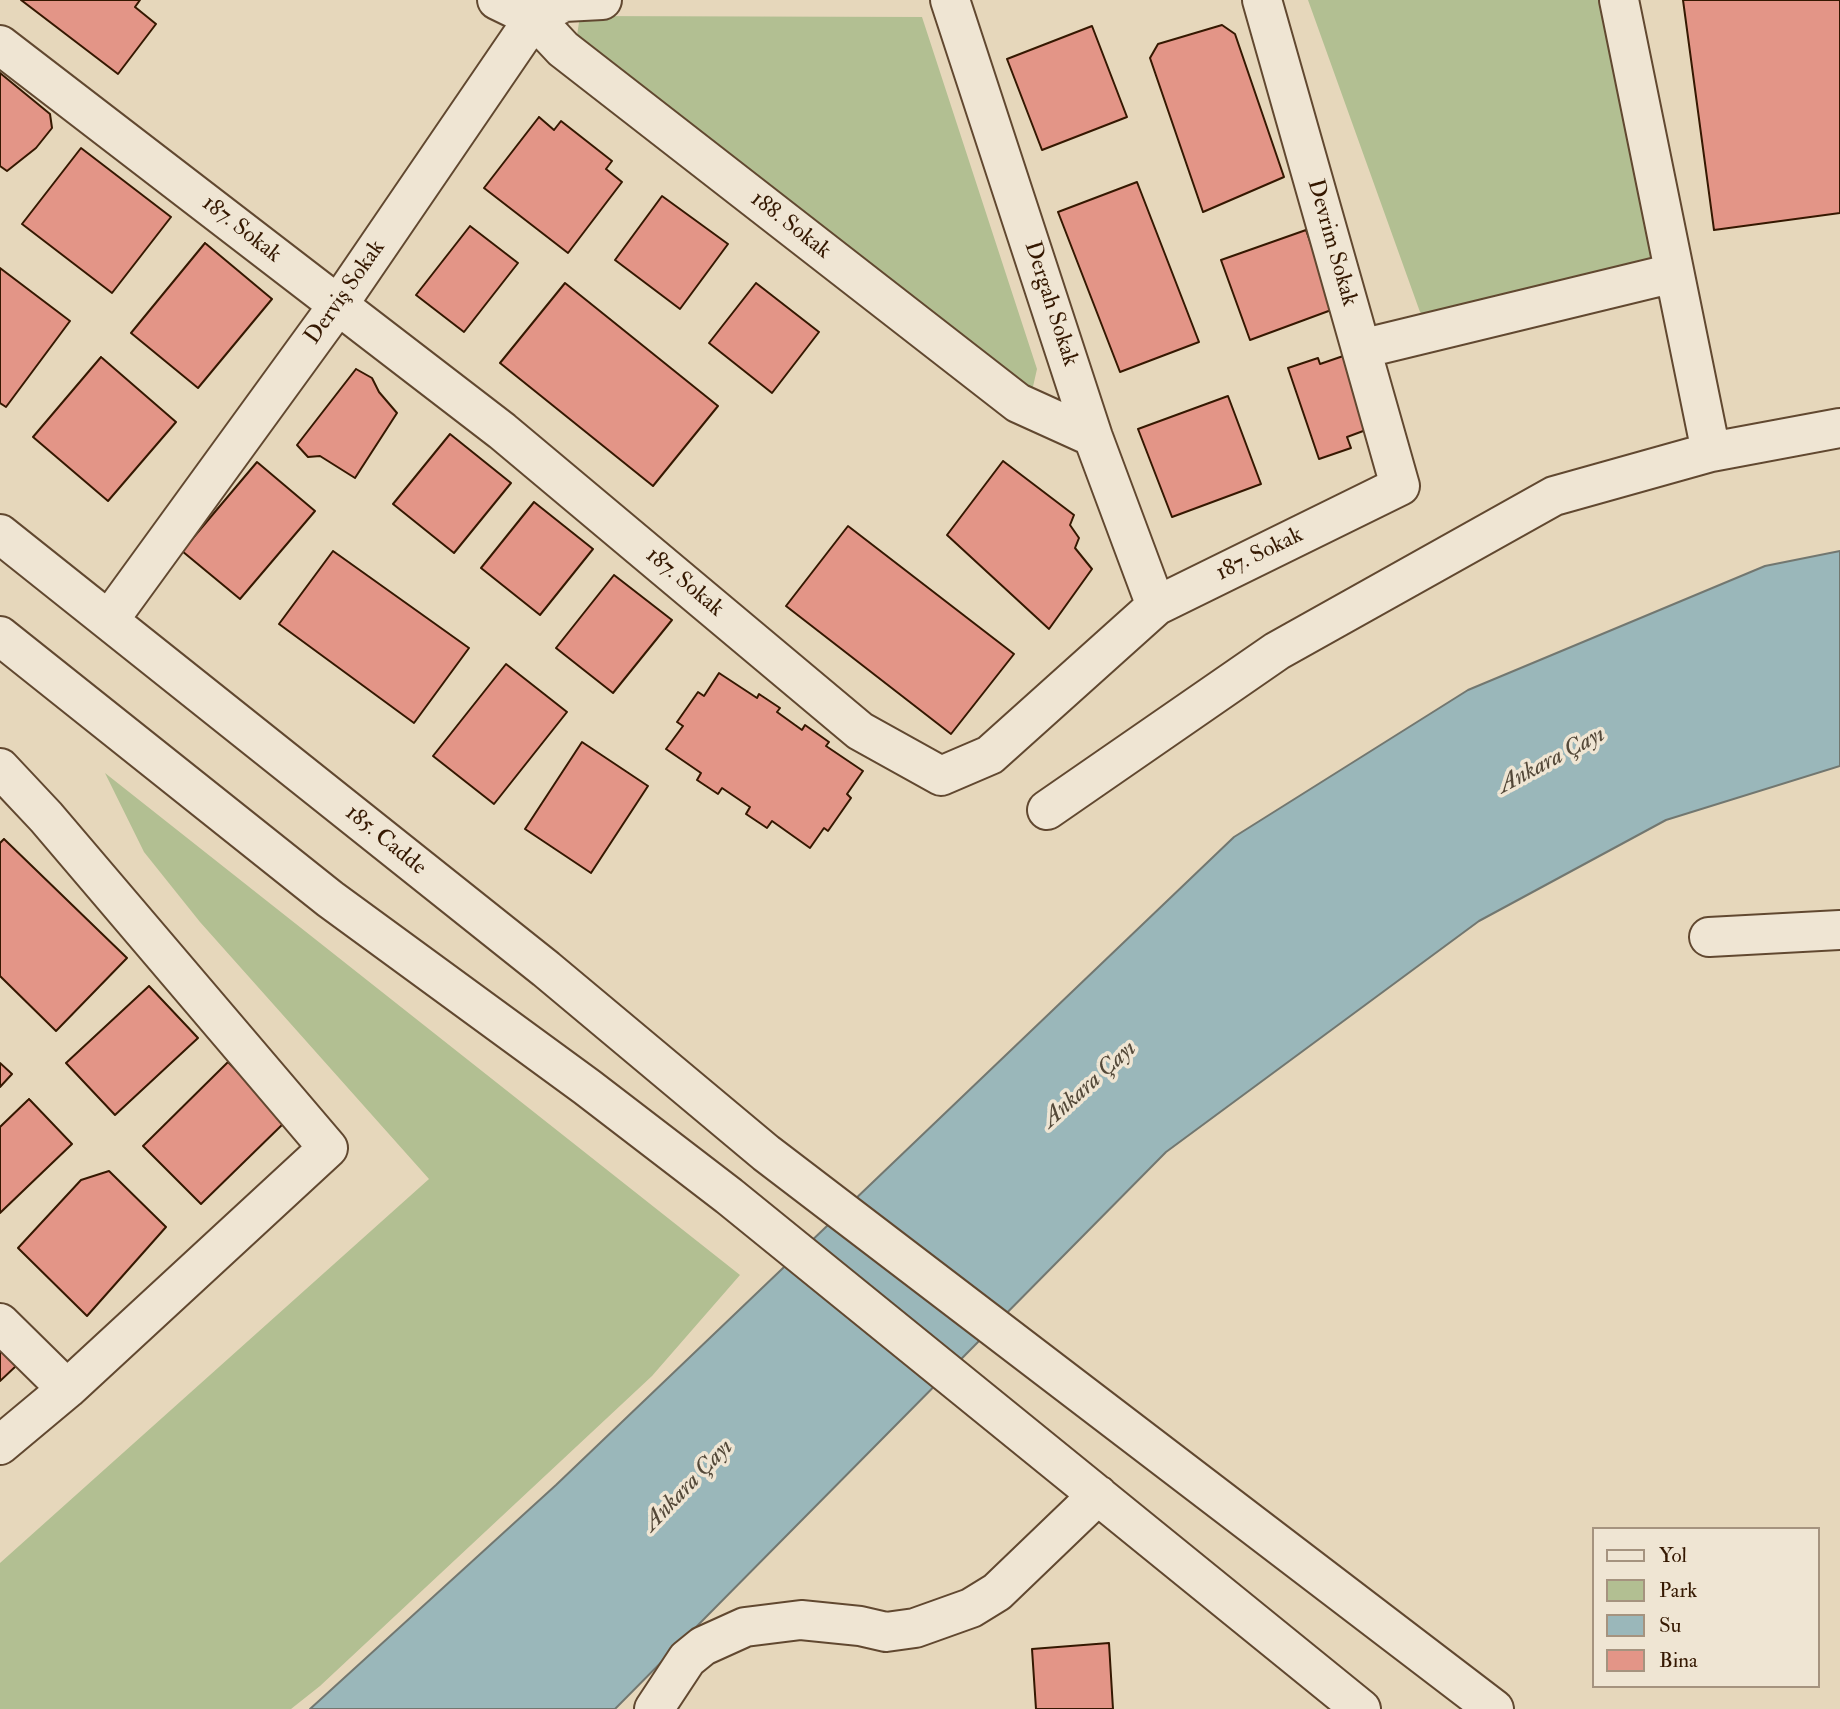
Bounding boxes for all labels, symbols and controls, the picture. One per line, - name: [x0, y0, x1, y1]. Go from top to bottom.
- street label: Devrim Sokak: [1300, 176, 1362, 310]
- street label: 188. Sokak: [744, 186, 836, 266]
- street label: 187. Sokak: [196, 190, 286, 270]
- street label: Derviş Sokak: [300, 236, 392, 350]
- street label: Dergah Sokak: [1017, 238, 1083, 370]
- street label: 187. Sokak: [1212, 522, 1308, 588]
- street label: 187. Sokak: [639, 542, 729, 624]
- water label: Ankara Çayı: [1494, 721, 1610, 801]
- street label: 185. Cadde: [339, 800, 431, 882]
- water label: Ankara Çayı: [1037, 1035, 1143, 1135]
- water label: Ankara Çayı: [638, 1434, 740, 1538]
- legend: [1591, 1527, 1819, 1688]
- text: Yol: [1659, 1542, 1687, 1569]
- text: Park: [1659, 1577, 1697, 1604]
- text: Su: [1659, 1612, 1681, 1639]
- text: Bina: [1659, 1647, 1698, 1674]

